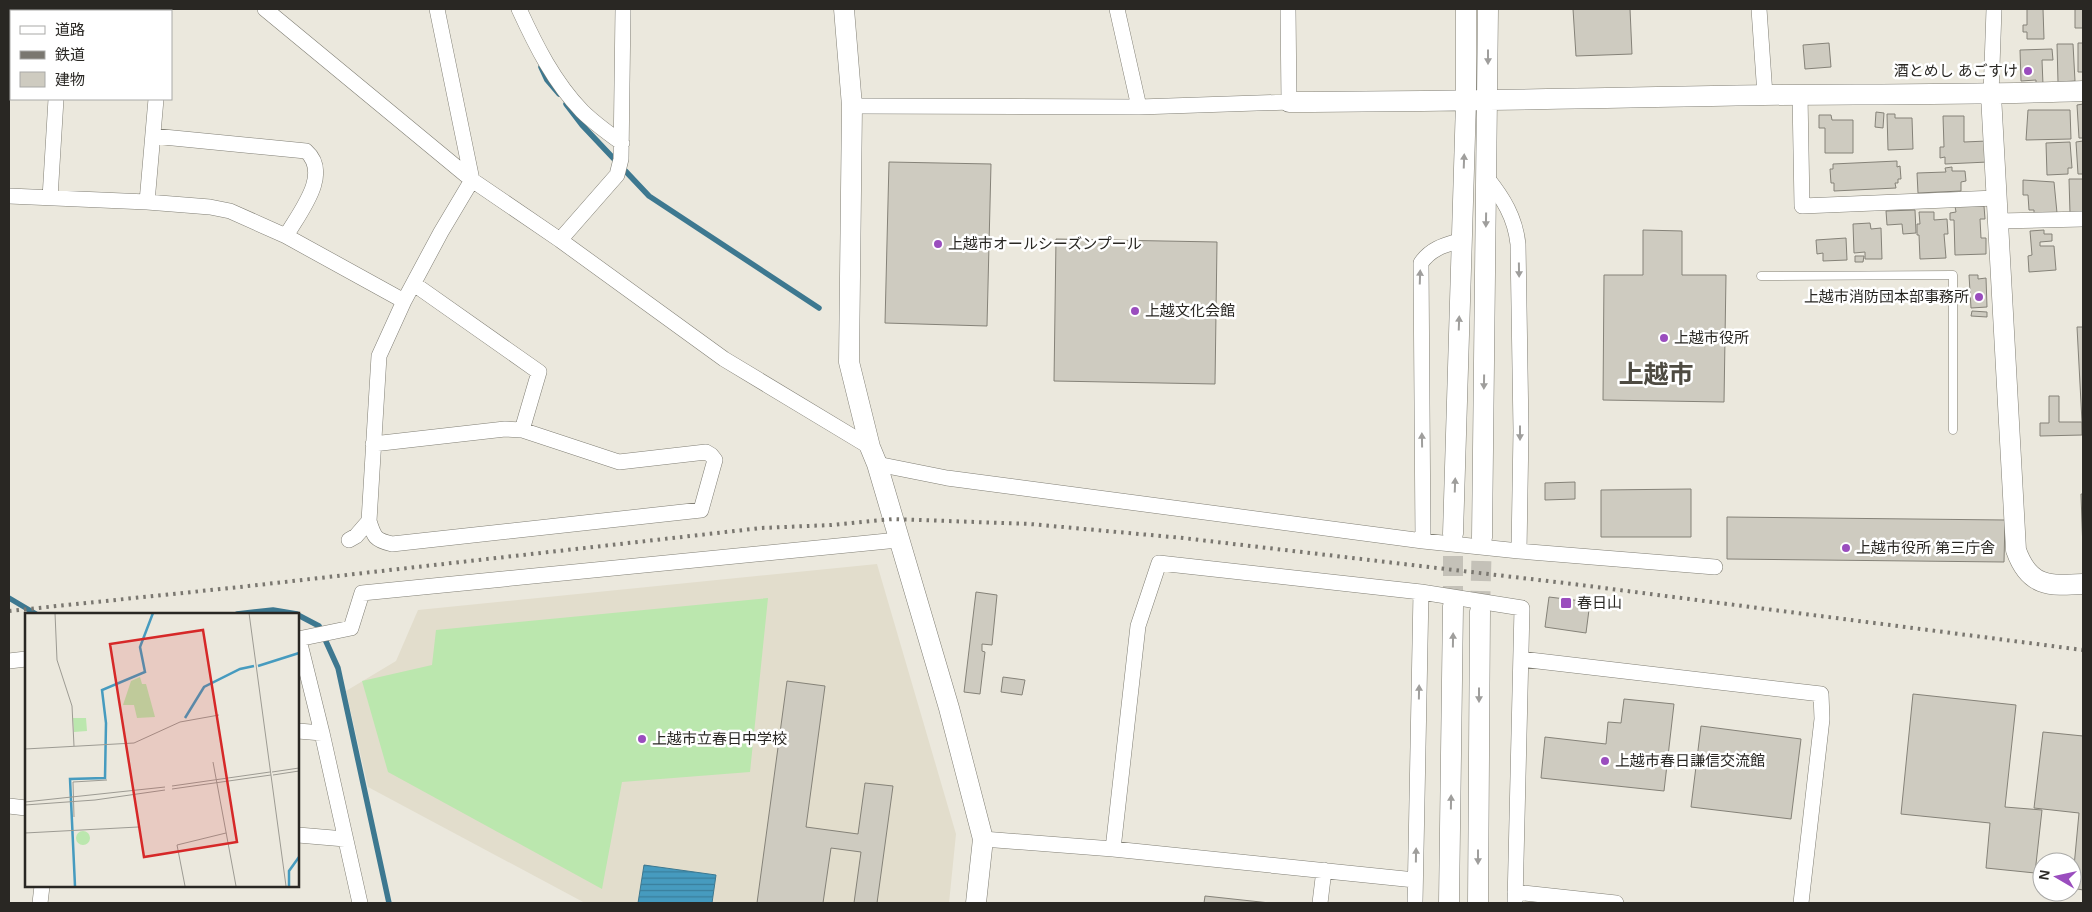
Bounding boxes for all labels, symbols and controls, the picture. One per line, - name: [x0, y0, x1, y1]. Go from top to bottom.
- legend: [10, 10, 172, 100]
- text: 道路: [55, 21, 85, 38]
- text: 鉄道: [55, 46, 85, 63]
- one-way arrow: [1485, 50, 1493, 66]
- place label: 酒とめし あごすけ: [1894, 62, 2018, 79]
- marker: 酒とめし あごすけ: [2022, 65, 2034, 77]
- text: 建物: [55, 71, 85, 88]
- one-way arrow: [1460, 152, 1468, 168]
- one-way arrow: [1482, 212, 1490, 228]
- place label: 上越市オールシーズンプール: [948, 235, 1142, 252]
- marker: 上越市オールシーズンプール: [932, 238, 944, 250]
- one-way arrow: [1515, 263, 1523, 279]
- one-way arrow: [1416, 269, 1424, 285]
- place label: 上越市消防団本部事務所: [1804, 288, 1969, 305]
- marker: 上越市消防団本部事務所: [1973, 291, 1985, 303]
- place label: 上越文化会館: [1145, 302, 1235, 319]
- marker: 上越文化会館: [1129, 305, 1141, 317]
- one-way arrow: [1455, 315, 1463, 331]
- place label: 上越市役所: [1674, 329, 1749, 346]
- marker: 上越市役所: [1658, 332, 1670, 344]
- district label: 上越市: [1618, 360, 1694, 388]
- one-way arrow: [1480, 375, 1488, 391]
- one-way arrow: [1516, 425, 1524, 441]
- one-way arrow: [1418, 431, 1426, 447]
- one-way arrow: [1451, 477, 1459, 493]
- place label: 上越市役所 第三庁舎: [1856, 539, 1995, 556]
- marker: 上越市役所 第三庁舎: [1840, 542, 1852, 554]
- place label: 春日山: [1577, 594, 1622, 611]
- marker: 春日山: [1559, 596, 1573, 610]
- inset map: [25, 613, 299, 887]
- one-way arrow: [1449, 631, 1457, 647]
- one-way arrow: [1415, 684, 1423, 700]
- one-way arrow: [1475, 687, 1483, 703]
- place label: 上越市立春日中学校: [652, 730, 787, 747]
- marker: 上越市立春日中学校: [636, 733, 648, 745]
- place label: 上越市春日謙信交流館: [1615, 752, 1765, 769]
- marker: 上越市春日謙信交流館: [1599, 755, 1611, 767]
- one-way arrow: [1447, 794, 1455, 810]
- one-way arrow: [1412, 846, 1420, 862]
- one-way arrow: [1474, 850, 1482, 866]
- north arrow: [2032, 852, 2082, 902]
- text: N: [2035, 869, 2053, 881]

